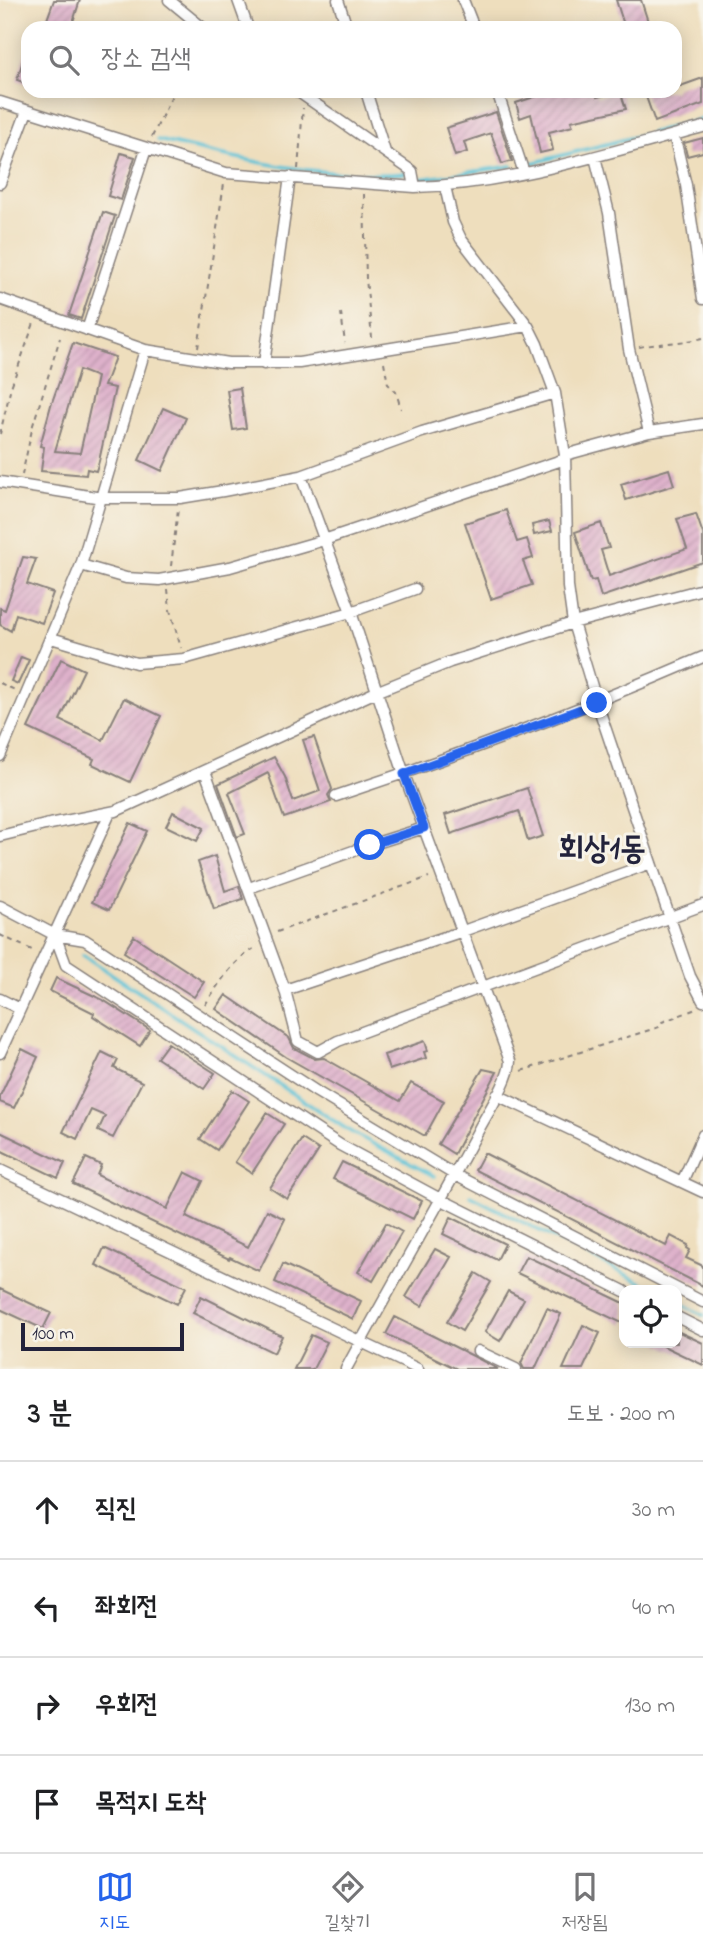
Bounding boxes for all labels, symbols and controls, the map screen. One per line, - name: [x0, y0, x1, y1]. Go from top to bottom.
- search box: [21, 21, 682, 98]
- icon: search: [45, 41, 83, 79]
- text: 장소 검색: [101, 41, 191, 79]
- route end: [581, 687, 612, 718]
- district label: 회상1동: [558, 827, 646, 874]
- route start: [354, 829, 385, 860]
- map controls: [619, 1285, 682, 1348]
- button: locate: [619, 1285, 682, 1348]
- scale bar: [21, 1320, 184, 1352]
- text: 100 m: [32, 1321, 74, 1348]
- text: 3 분: [28, 1393, 72, 1437]
- text: 도보 · 200 m: [567, 1398, 675, 1431]
- icon: ahead: [28, 1491, 66, 1529]
- text: 직진: [95, 1491, 137, 1529]
- text: 30 m: [632, 1494, 675, 1527]
- icon: left: [28, 1589, 66, 1627]
- text: 좌회전: [95, 1589, 158, 1627]
- text: 40 m: [632, 1592, 675, 1625]
- icon: right: [28, 1687, 66, 1725]
- text: 우회전: [95, 1687, 158, 1725]
- text: 130 m: [625, 1690, 675, 1723]
- icon: arrive: [28, 1785, 66, 1823]
- text: 목적지 도착: [95, 1785, 206, 1823]
- tab: 지도: [96, 1868, 134, 1937]
- tab: 길찾기: [325, 1868, 370, 1937]
- tab: 저장됨: [562, 1868, 607, 1937]

